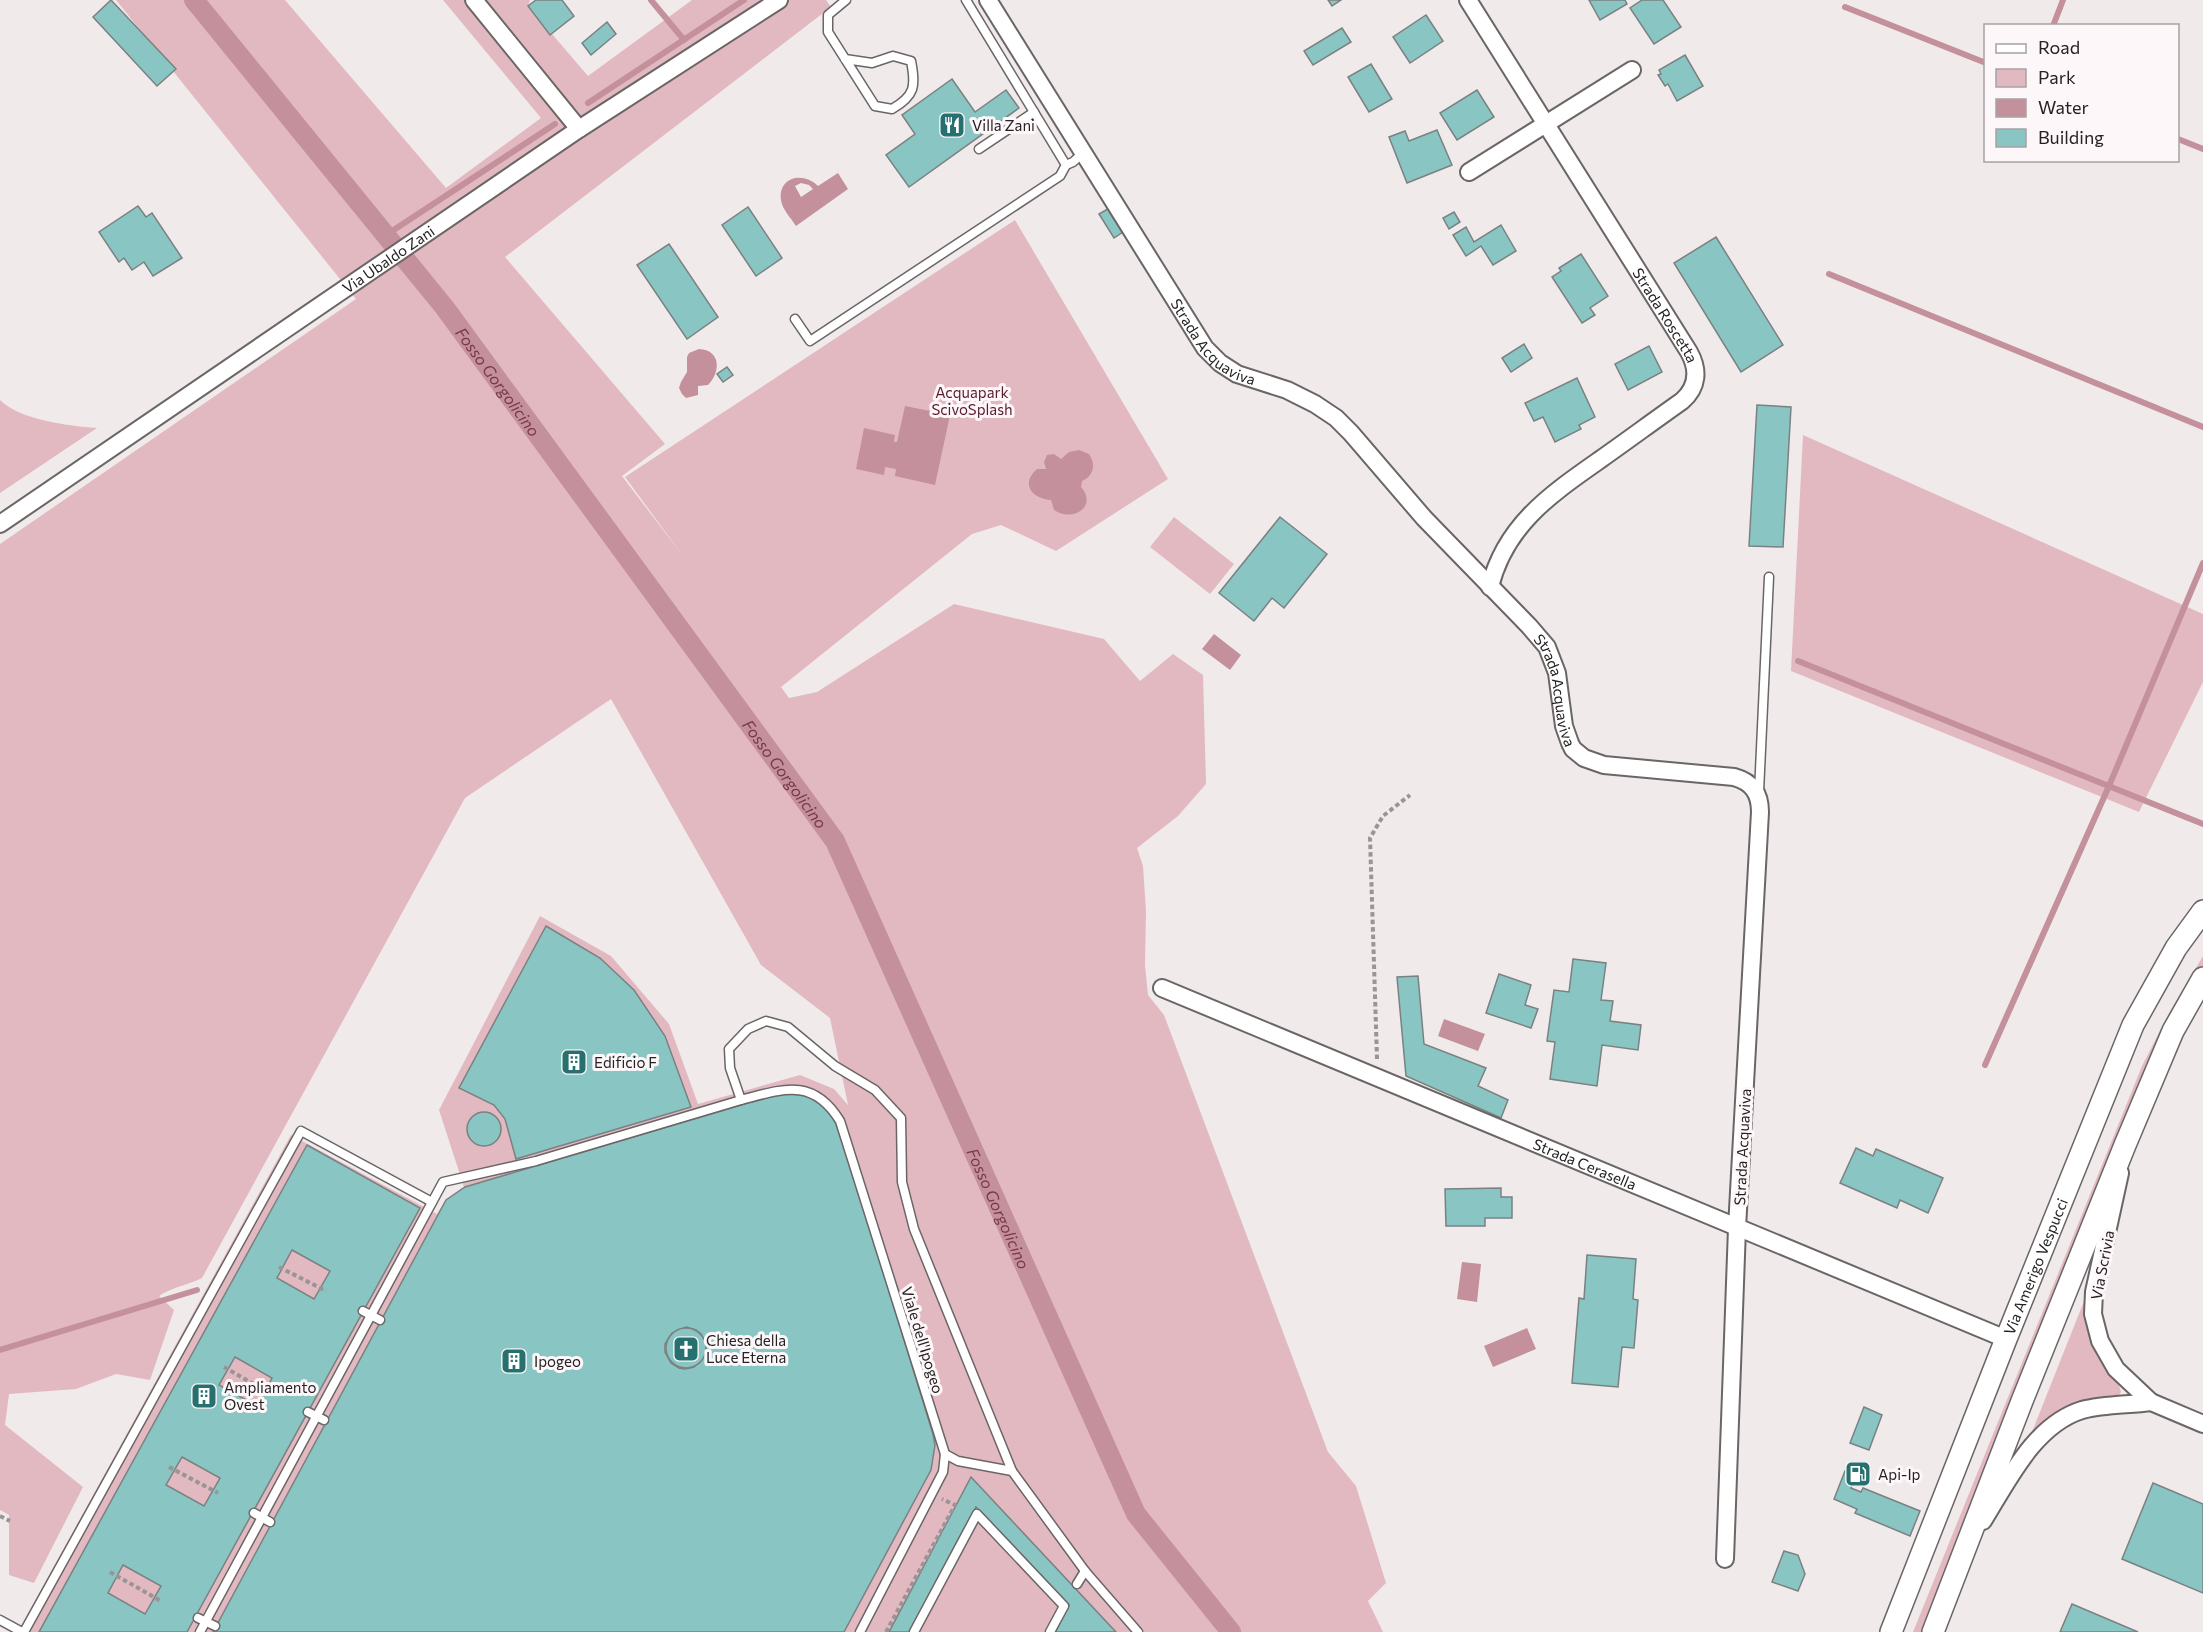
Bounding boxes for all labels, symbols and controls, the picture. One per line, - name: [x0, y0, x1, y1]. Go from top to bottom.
- legend: [1984, 24, 2179, 162]
- text: Road: [2038, 36, 2080, 58]
- text: Park: [2038, 66, 2076, 88]
- text: Water: [2038, 96, 2089, 118]
- restaurant icon: Villa Zani: [937, 110, 967, 140]
- place label: Villa Zani: [972, 116, 1035, 134]
- text: Building: [2038, 126, 2104, 148]
- street label: Via Ubaldo Zani: [339, 221, 438, 297]
- street label: Strada Roscetta: [1629, 264, 1702, 365]
- street label: Strada Acquaviva: [1167, 295, 1258, 388]
- water label: Fosso Gorgolicino: [452, 323, 545, 439]
- park label: Acquapark ScivoSplash: [931, 383, 1013, 418]
- street label: Strada Acquaviva: [1531, 630, 1580, 749]
- water label: Fosso Gorgolicino: [739, 715, 832, 832]
- building icon: Edificio F: [559, 1047, 589, 1077]
- place label: Edificio F: [594, 1053, 657, 1071]
- street label: Strada Acquaviva: [1730, 1088, 1754, 1206]
- street label: Strada Cerasella: [1531, 1134, 1639, 1193]
- water label: Fosso Gorgolicino: [964, 1145, 1034, 1271]
- street label: Via Amerigo Vespucci: [2000, 1195, 2071, 1337]
- street label: Via Scrivia: [2086, 1229, 2118, 1301]
- street label: Viale dell'Ipogeo: [898, 1284, 948, 1396]
- place label: Chiesa della Luce Eterna: [706, 1331, 786, 1366]
- church icon: Chiesa della Luce Eterna: [671, 1334, 701, 1364]
- building icon: Ipogeo: [499, 1346, 529, 1376]
- place label: Ipogeo: [534, 1352, 581, 1370]
- place label: Ampliamento Ovest: [224, 1378, 316, 1413]
- building icon: Ampliamento Ovest: [189, 1381, 219, 1411]
- fuel station icon: Api-Ip: [1843, 1459, 1873, 1489]
- place label: Api-Ip: [1878, 1465, 1921, 1483]

